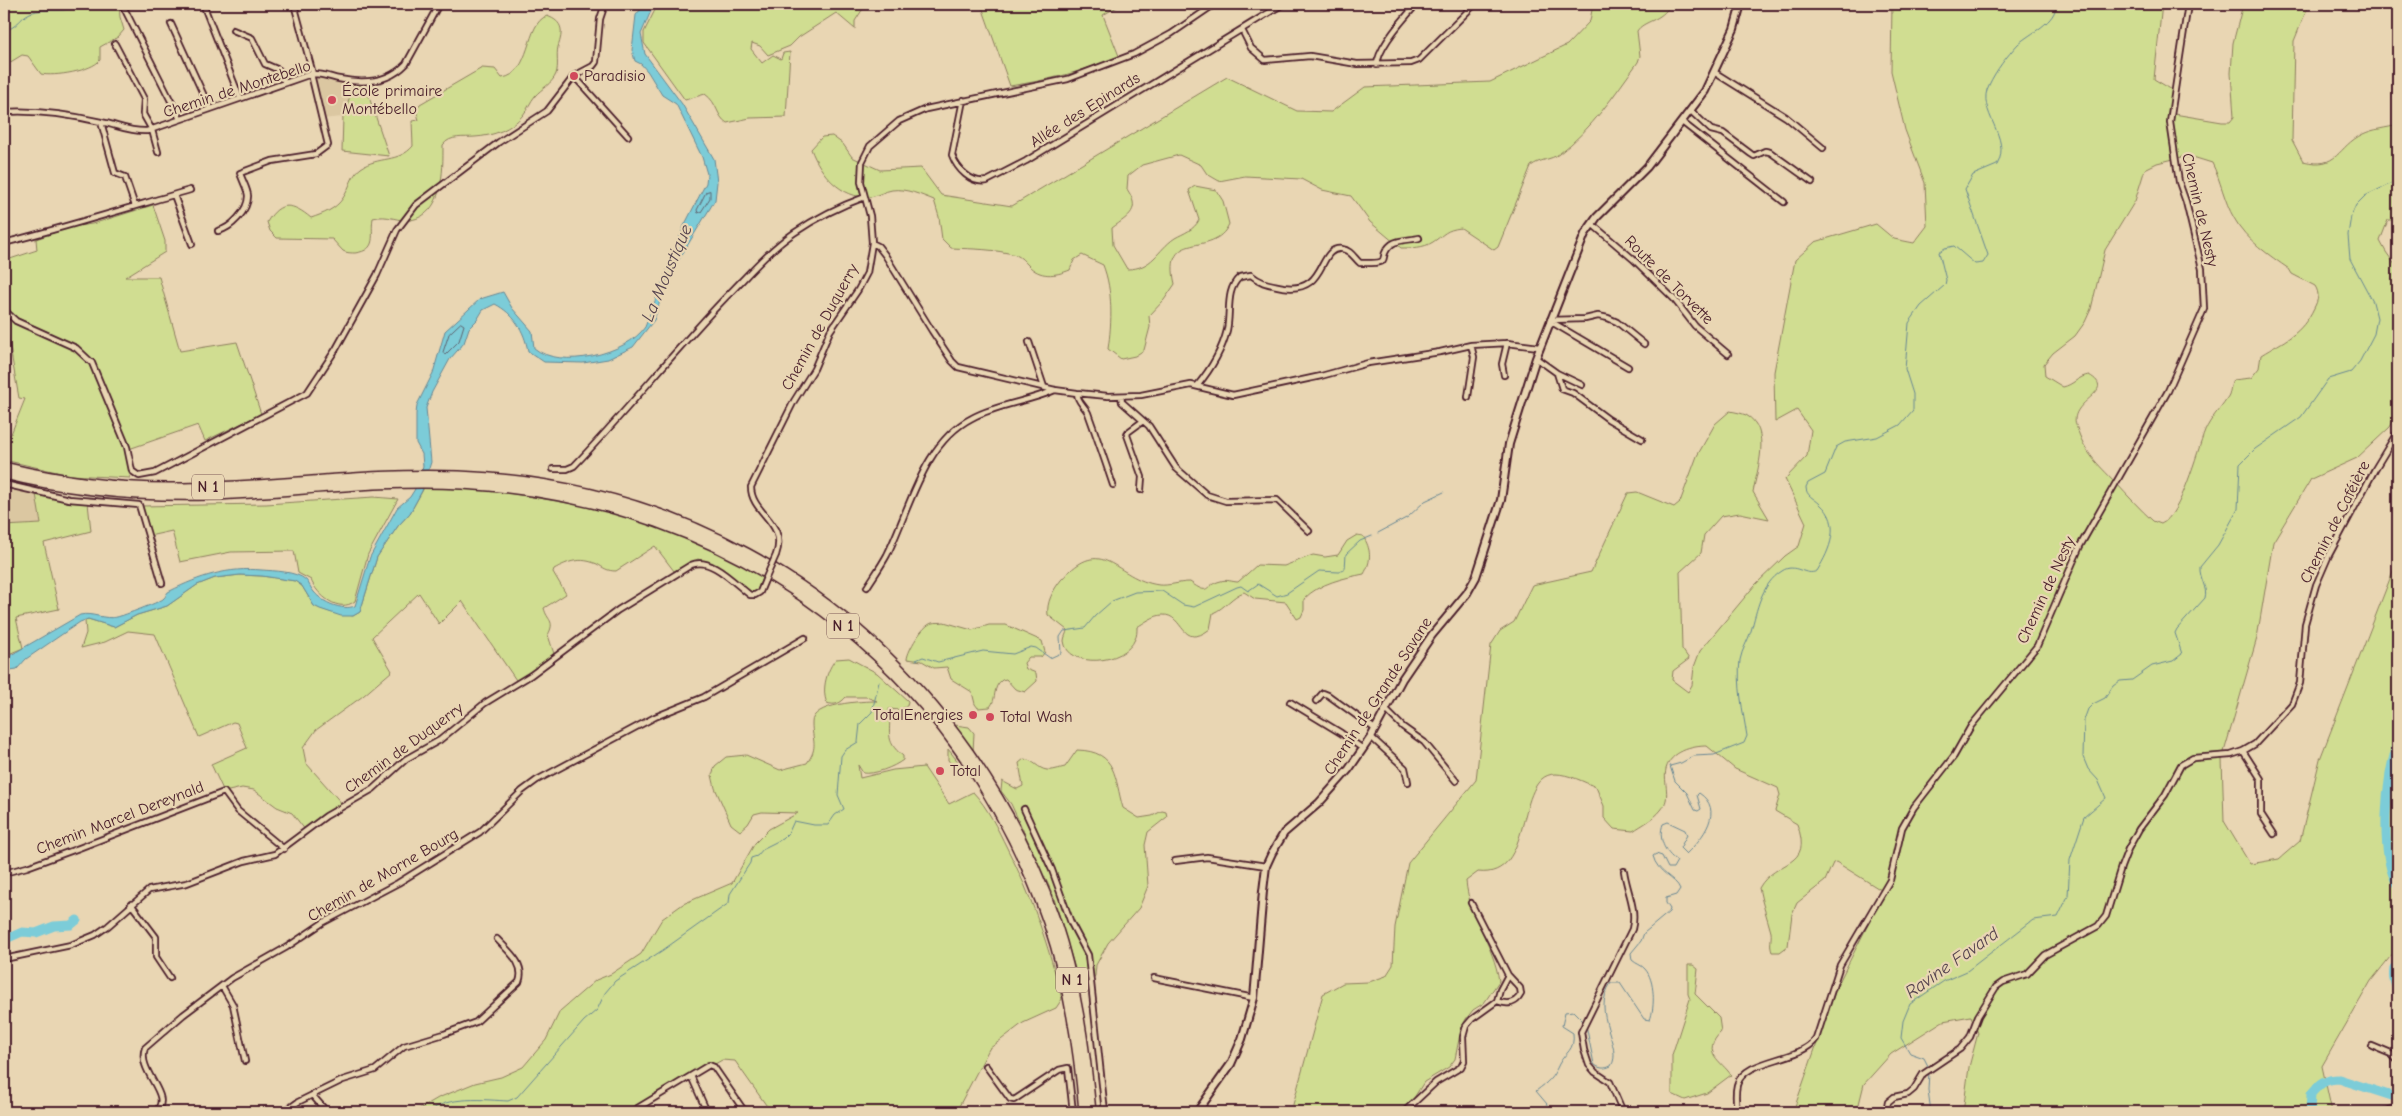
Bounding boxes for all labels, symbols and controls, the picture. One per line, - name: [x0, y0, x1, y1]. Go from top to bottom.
- street label: Chemin de Montebello: [161, 57, 313, 121]
- place label: Paradisio: [584, 67, 646, 85]
- street label: Allée des Epinards: [1027, 69, 1144, 151]
- marker: Paradisio: [568, 70, 580, 82]
- place label: École primaire Montébello: [342, 81, 442, 118]
- marker: École primaire Montébello: [326, 94, 338, 106]
- street label: Chemin de Nesty: [2178, 151, 2222, 269]
- water label: La Moustique: [637, 221, 697, 325]
- street label: Route de Torvette: [1621, 232, 1717, 328]
- street label: Chemin de Duquerry: [778, 260, 863, 393]
- street label: Chemin de Caféière: [2296, 458, 2374, 586]
- road number: N 1: [192, 474, 224, 500]
- street label: Chemin de Nesty: [2013, 533, 2079, 646]
- road number: N 1: [827, 614, 859, 638]
- street label: Chemin de Grande Savane: [1320, 614, 1436, 778]
- street label: Chemin de Duquerry: [341, 699, 467, 797]
- place label: TotalEnergies: [873, 706, 963, 724]
- place label: Total Wash: [1000, 708, 1073, 726]
- marker: TotalEnergies: [967, 709, 979, 721]
- marker: Total Wash: [984, 711, 996, 723]
- place label: Total: [950, 762, 981, 780]
- marker: Total: [934, 765, 946, 777]
- street label: Chemin Marcel Dereynald: [34, 778, 206, 858]
- street label: Chemin de Morne Bourg: [305, 825, 461, 925]
- water label: Ravine Favard: [1901, 923, 2003, 1003]
- road number: N 1: [1056, 968, 1088, 992]

